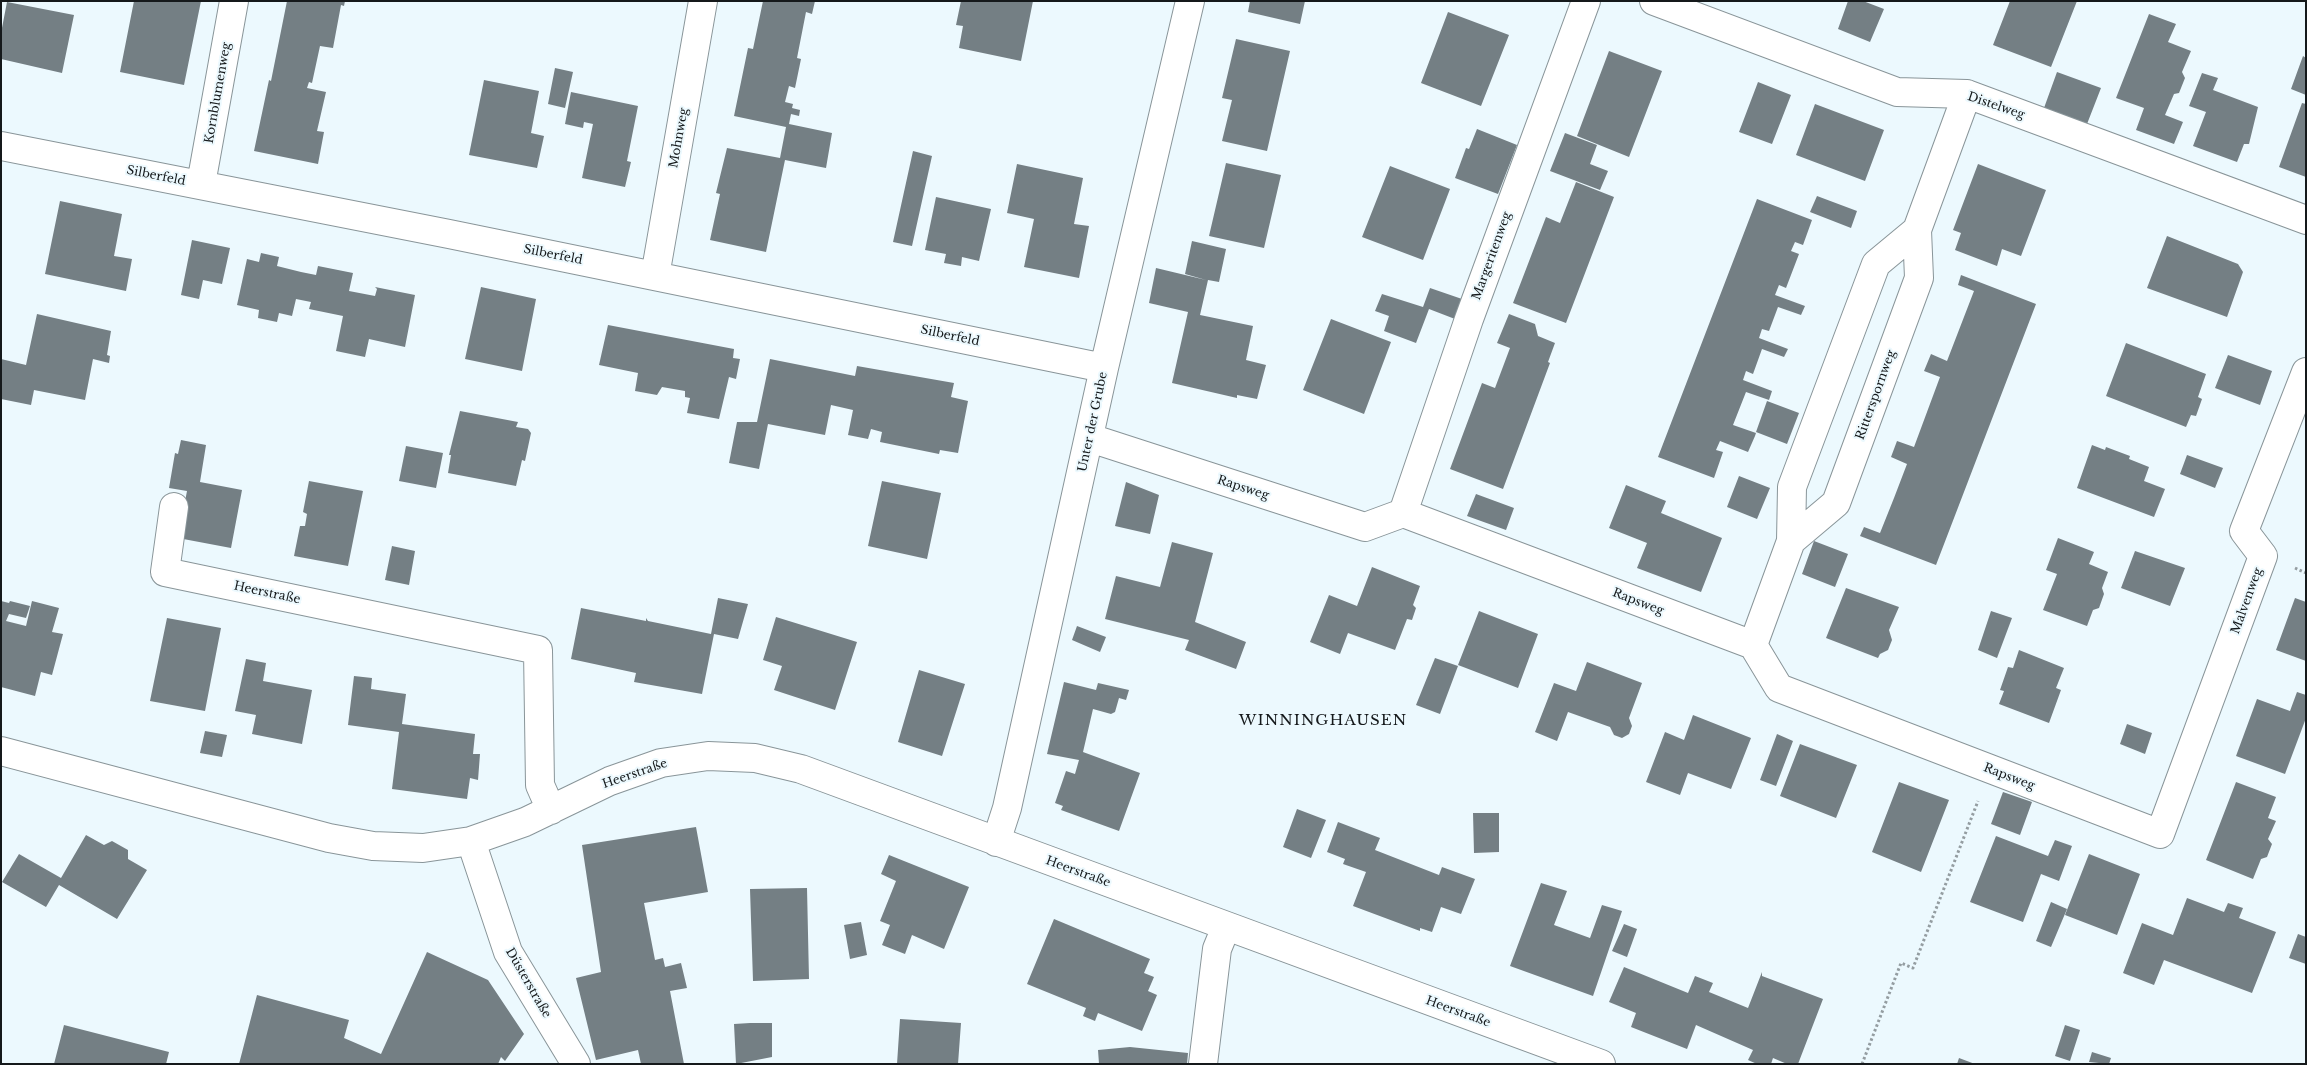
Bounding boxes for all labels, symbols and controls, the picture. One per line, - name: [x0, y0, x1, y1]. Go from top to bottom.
- street label: Kornblumenweg: [202, 41, 234, 145]
- street label: Distelweg: [1966, 90, 2026, 122]
- street label: Mohnweg: [667, 107, 691, 169]
- street label: Silberfeld: [125, 163, 187, 189]
- street label: Margeritenweg: [1469, 210, 1515, 302]
- street label: Silberfeld: [522, 242, 584, 268]
- street label: Silberfeld: [919, 323, 981, 349]
- street label: Ritterspornweg: [1853, 348, 1899, 442]
- street label: Unter der Grube: [1075, 371, 1111, 473]
- street label: Rapsweg: [1215, 473, 1271, 503]
- street label: Malvenweg: [2228, 566, 2266, 636]
- street label: Heerstraße: [232, 579, 302, 607]
- street label: Rapsweg: [1610, 586, 1666, 618]
- district label: WINNINGHAUSEN: [1237, 712, 1409, 730]
- street label: Heerstraße: [601, 756, 669, 792]
- street label: Rapsweg: [1981, 761, 2037, 793]
- street label: Heerstraße: [1044, 854, 1112, 890]
- street label: Düsterstraße: [502, 945, 554, 1021]
- street label: Heerstraße: [1424, 994, 1492, 1030]

